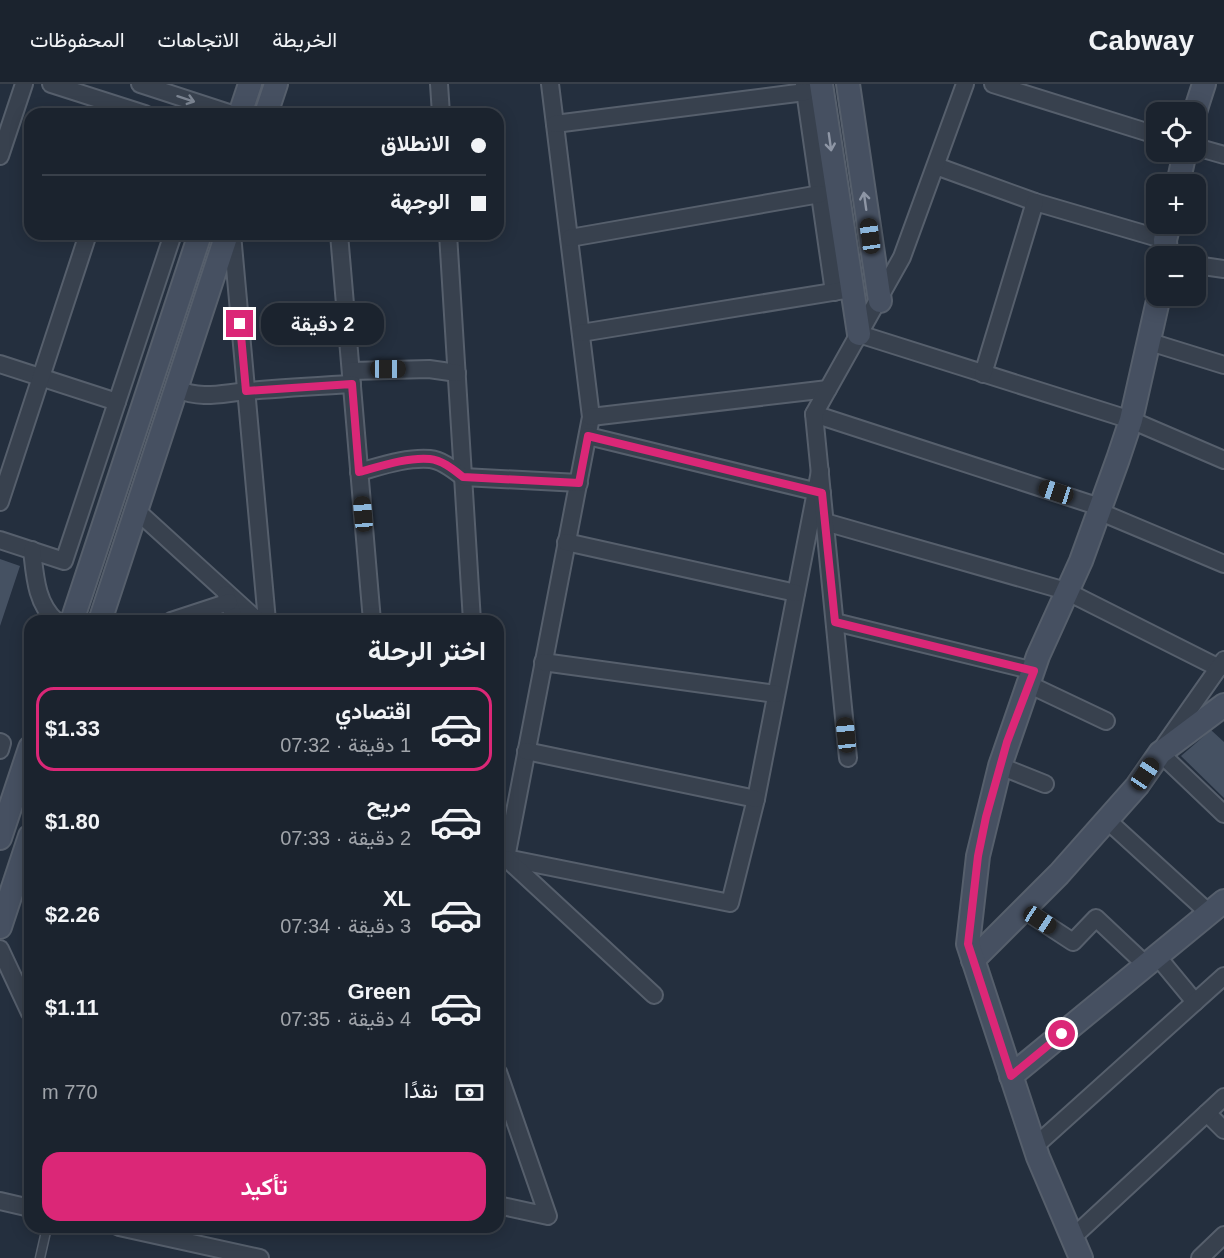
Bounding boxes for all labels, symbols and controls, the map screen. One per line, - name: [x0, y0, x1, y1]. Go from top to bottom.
- text: Cabway: [1088, 25, 1194, 56]
- text: المحفوظات: [30, 28, 125, 51]
- text: الاتجاهات: [158, 28, 239, 51]
- text: الخريطة: [272, 28, 337, 51]
- one-way arrow: [176, 94, 195, 105]
- map controls: [1146, 102, 1206, 306]
- button: locate: [1146, 102, 1206, 162]
- text: الانطلاق: [381, 131, 450, 156]
- one-way arrow: [824, 131, 835, 151]
- button: +: [1146, 174, 1206, 234]
- text: الوجهة: [390, 189, 450, 214]
- one-way arrow: [859, 192, 870, 212]
- car: [859, 217, 881, 255]
- button: −: [1146, 246, 1206, 306]
- callout: 2 دقيقة: [261, 303, 384, 345]
- route end: [226, 310, 253, 337]
- text: 2 دقيقة: [291, 313, 354, 335]
- car: [370, 360, 406, 378]
- car: [1036, 478, 1076, 506]
- car: [352, 495, 374, 533]
- text: اختر الرحلة: [368, 636, 486, 666]
- text: اقتصادي: [335, 699, 411, 724]
- icon: car: [429, 702, 483, 756]
- text: $1.33: [45, 716, 100, 741]
- car: [835, 716, 857, 754]
- text: 1 دقيقة · 07:32: [280, 734, 411, 756]
- car: [1127, 754, 1163, 794]
- text: مريح: [367, 792, 411, 817]
- icon: car: [429, 795, 483, 849]
- text: $1.80: [45, 809, 100, 834]
- text: 2 دقيقة · 07:33: [280, 827, 411, 849]
- text: XL: [383, 886, 411, 911]
- icon: car: [429, 888, 483, 942]
- text: $2.26: [45, 902, 100, 927]
- car: [1020, 903, 1060, 937]
- text: 3 دقيقة · 07:34: [280, 915, 411, 937]
- text: Green: [347, 979, 411, 1004]
- icon: car: [429, 981, 483, 1035]
- text: $1.11: [45, 995, 99, 1020]
- text: 4 دقيقة · 07:35: [280, 1008, 411, 1030]
- route start: [1048, 1020, 1075, 1047]
- icon: cash: [453, 1076, 486, 1109]
- text: نقدًا: [404, 1078, 438, 1103]
- text: 770 m: [42, 1081, 98, 1103]
- button: تأكيد: [42, 1152, 486, 1221]

